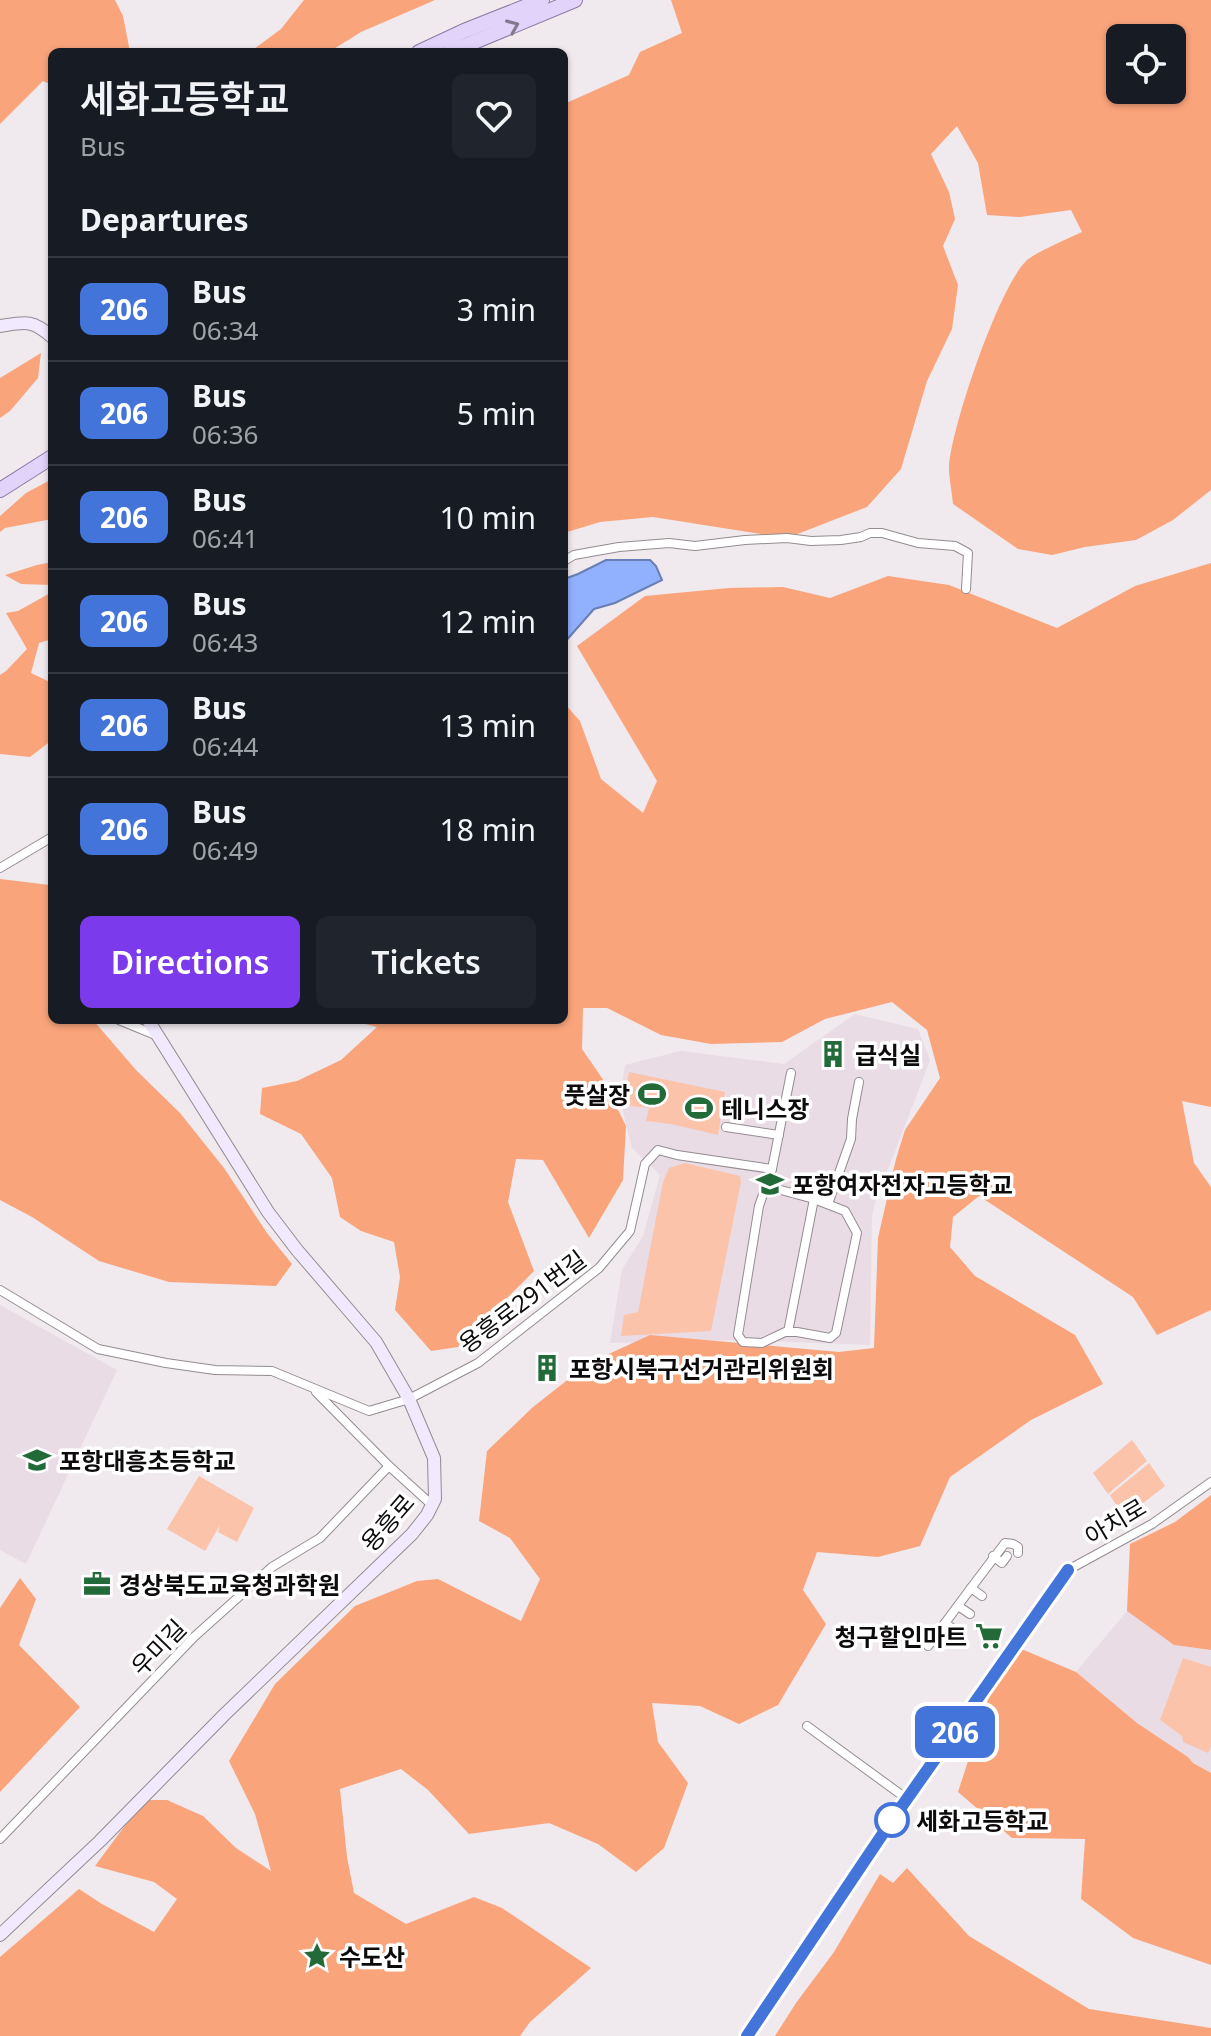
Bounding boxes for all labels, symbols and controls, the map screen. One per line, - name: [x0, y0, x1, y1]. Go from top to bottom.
- one-way arrow: [505, 19, 519, 36]
- map controls: [1106, 24, 1186, 104]
- button: locate: [1106, 24, 1186, 104]
- text: 세화고등학교: [80, 72, 290, 124]
- button: heart: [452, 74, 536, 158]
- text: Bus: [80, 128, 125, 164]
- text: Departures: [80, 199, 249, 240]
- text: Bus: [192, 271, 247, 312]
- text: 3 min: [457, 289, 536, 330]
- text: 206: [100, 290, 148, 328]
- text: 06:34: [192, 312, 258, 348]
- text: Bus: [192, 375, 247, 416]
- text: 5 min: [457, 393, 536, 434]
- text: 206: [100, 394, 148, 432]
- text: 06:36: [192, 416, 258, 452]
- text: Bus: [192, 479, 247, 520]
- text: 10 min: [440, 497, 536, 538]
- text: 206: [100, 498, 148, 536]
- text: 06:41: [192, 520, 258, 556]
- text: Bus: [192, 583, 247, 624]
- text: 12 min: [440, 601, 536, 642]
- text: 206: [100, 602, 148, 640]
- text: 06:43: [192, 624, 258, 660]
- text: Bus: [192, 687, 247, 728]
- text: 13 min: [440, 705, 536, 746]
- text: 206: [100, 706, 148, 744]
- text: 06:44: [192, 728, 258, 764]
- text: Bus: [192, 791, 247, 832]
- text: 18 min: [440, 809, 536, 850]
- text: 206: [100, 810, 148, 848]
- text: 06:49: [192, 832, 258, 868]
- button: Directions: [80, 916, 300, 1008]
- button: Tickets: [316, 916, 536, 1008]
- place label: 급식실: [855, 1038, 921, 1071]
- building icon: 급식실: [818, 1039, 848, 1069]
- place label: 풋살장: [564, 1078, 630, 1111]
- sports icon: 풋살장: [637, 1079, 667, 1109]
- place label: 테니스장: [721, 1092, 809, 1125]
- sports icon: 테니스장: [684, 1093, 714, 1123]
- place label: 포항여자전자고등학교: [792, 1168, 1013, 1201]
- school or university icon: 포항여자전자고등학교: [755, 1169, 785, 1199]
- street label: 용흥로291번길: [452, 1242, 592, 1360]
- place label: 포항시북구선거관리위원회: [569, 1352, 834, 1385]
- building icon: 포항시북구선거관리위원회: [532, 1353, 562, 1383]
- place label: 포항대흥초등학교: [59, 1444, 236, 1477]
- school or university icon: 포항대흥초등학교: [22, 1445, 52, 1475]
- street label: 용흥로: [353, 1486, 421, 1558]
- street label: 아치로: [1078, 1490, 1152, 1552]
- place label: 경상북도교육청과학원: [119, 1568, 340, 1601]
- office icon: 경상북도교육청과학원: [82, 1569, 112, 1599]
- street label: 우미길: [123, 1612, 193, 1682]
- place label: 청구할인마트: [835, 1620, 967, 1653]
- supermarket icon: 청구할인마트: [974, 1621, 1004, 1651]
- line badge: 206: [909, 1706, 1001, 1758]
- text: 206: [931, 1713, 979, 1751]
- marker: 세화고등학교: [875, 1803, 909, 1837]
- place label: 세화고등학교: [916, 1804, 1048, 1837]
- place label: 수도산: [339, 1940, 405, 1973]
- place icon: 수도산: [302, 1941, 332, 1971]

